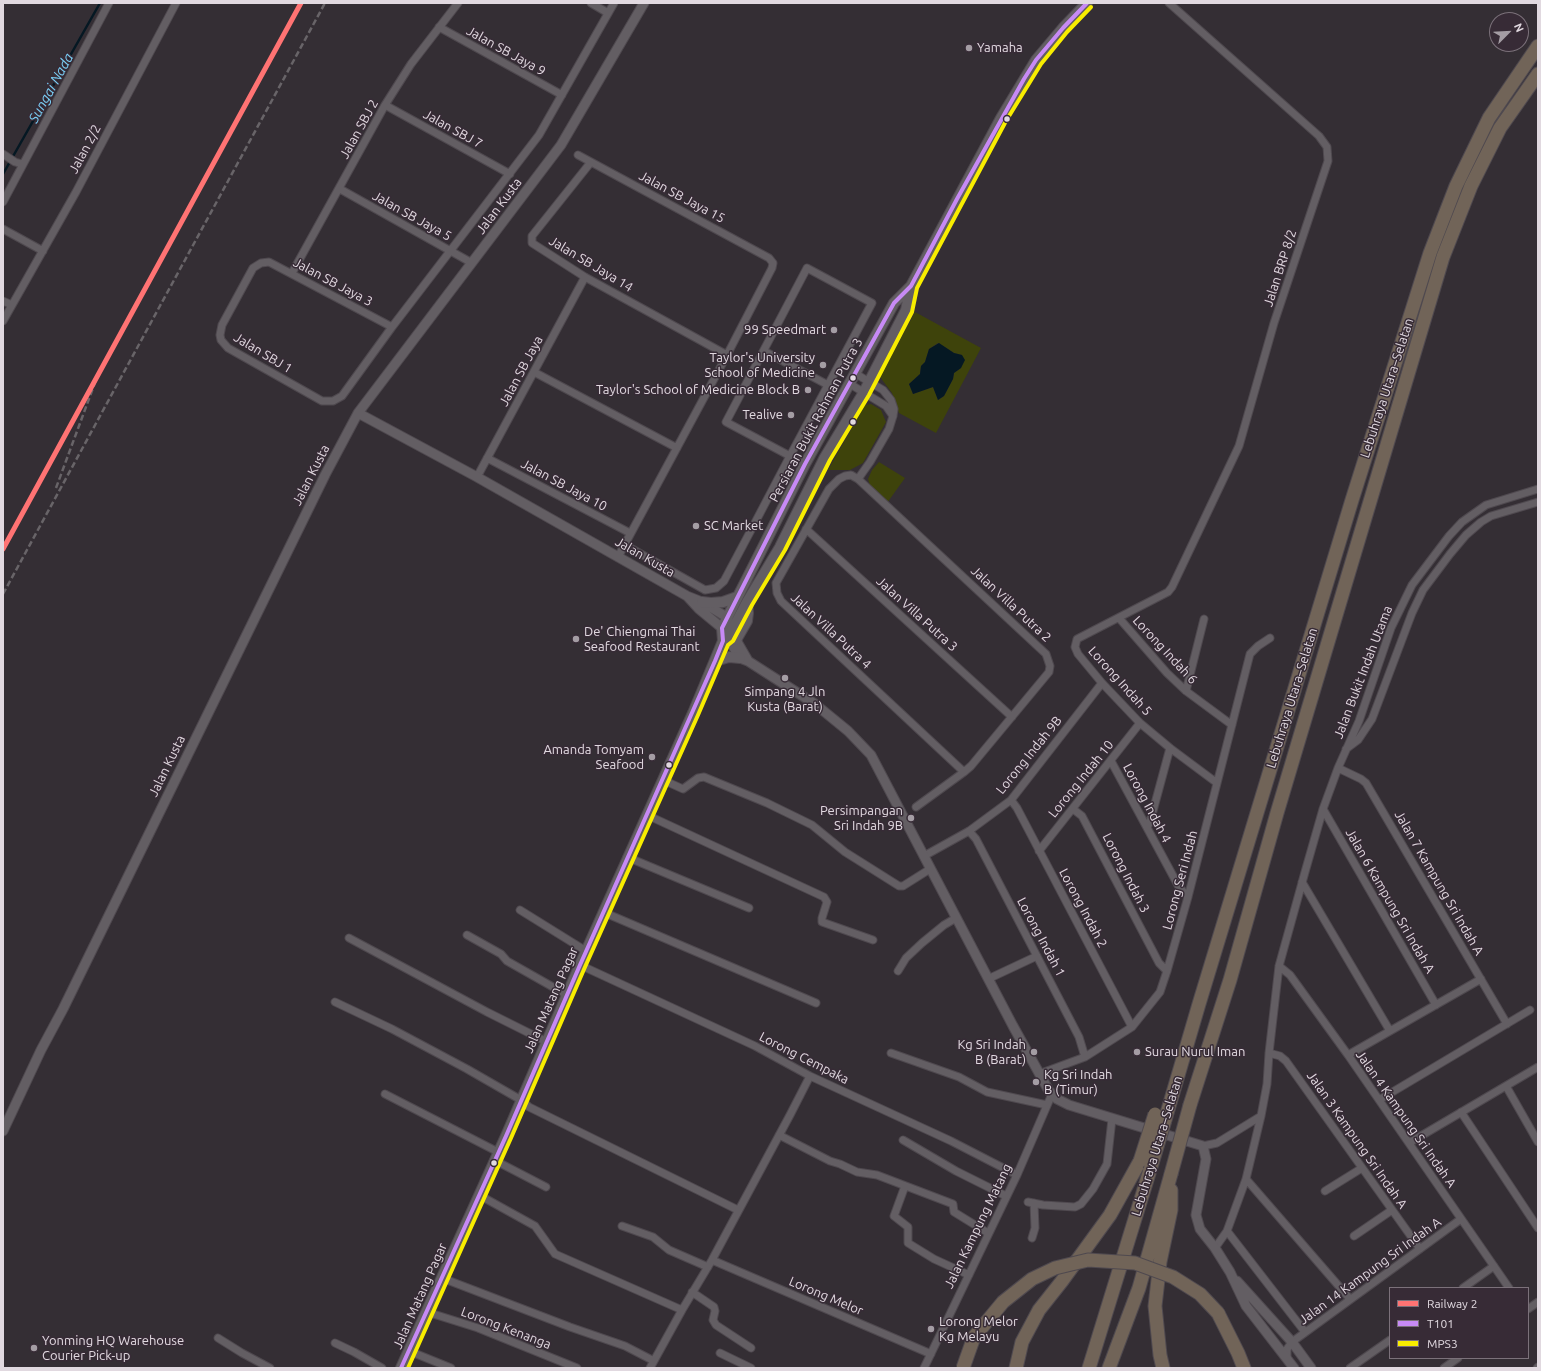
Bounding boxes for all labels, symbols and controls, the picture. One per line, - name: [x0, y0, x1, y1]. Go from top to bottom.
- north arrow: [1489, 12, 1529, 52]
- text: N: [1512, 21, 1526, 34]
- street label: Jalan SB Jaya 9: [464, 23, 548, 79]
- place label: Yamaha: [977, 40, 1023, 56]
- marker: Yamaha: [964, 43, 974, 53]
- water label: Sungai Nada: [25, 50, 77, 126]
- street label: Jalan SBJ 2: [336, 97, 382, 161]
- street label: Jalan SBJ 7: [421, 106, 485, 152]
- unlabelled marker: [1002, 114, 1012, 124]
- street label: Jalan 2/2: [66, 122, 104, 176]
- street label: Jalan SB Jaya 15: [636, 168, 728, 226]
- street label: Jalan Kusta: [473, 175, 525, 237]
- street label: Jalan SB Jaya 5: [370, 188, 454, 244]
- street label: Jalan BRP 8/2: [1260, 227, 1300, 309]
- street label: Jalan SB Jaya 14: [546, 233, 636, 295]
- street label: Jalan SB Jaya 3: [291, 254, 375, 310]
- street label: Lebuhraya Utara–Selatan: [1357, 316, 1417, 460]
- place label: 99 Speedmart: [744, 322, 826, 338]
- marker: 99 Speedmart: [829, 325, 839, 335]
- street label: Jalan SBJ 1: [231, 329, 295, 377]
- street label: Jalan SB Jaya: [496, 333, 546, 409]
- street label: Persiaran Bukit Rahman Putra 3: [766, 335, 866, 505]
- place label: Taylor's University School of Medicine: [705, 350, 815, 381]
- marker: Taylor's University School of Medicine: [818, 360, 828, 370]
- unlabelled marker: [848, 373, 858, 383]
- place label: Taylor's School of Medicine Block B: [596, 382, 800, 398]
- marker: Taylor's School of Medicine Block B: [803, 385, 813, 395]
- place label: Tealive: [743, 407, 783, 423]
- marker: Tealive: [786, 410, 796, 420]
- unlabelled marker: [848, 417, 858, 427]
- street label: Jalan Kusta: [289, 442, 333, 508]
- street label: Jalan SB Jaya 10: [518, 456, 610, 514]
- place label: SC Market: [704, 518, 763, 534]
- marker: SC Market: [691, 521, 701, 531]
- street label: Jalan Kusta: [612, 534, 678, 580]
- street label: Jalan Villa Putra 2: [968, 563, 1054, 645]
- street label: Jalan Villa Putra 3: [873, 573, 961, 655]
- street label: Jalan Villa Putra 4: [788, 590, 874, 672]
- street label: Jalan Bukit Indah Utama: [1330, 603, 1396, 741]
- street label: Lorong Indah 6: [1129, 613, 1201, 687]
- place label: De' Chiengmai Thai Seafood Restaurant: [584, 624, 700, 655]
- street label: Lebuhraya Utara–Selatan: [1263, 626, 1321, 770]
- marker: De' Chiengmai Thai Seafood Restaurant: [571, 634, 581, 644]
- street label: Lorong Indah 5: [1085, 643, 1155, 719]
- marker: Simpang 4 Jln Kusta (Barat): [780, 673, 790, 683]
- place label: Simpang 4 Jln Kusta (Barat): [745, 684, 825, 715]
- street label: Lorong Indah 9B: [993, 713, 1065, 797]
- street label: Jalan Kusta: [145, 733, 189, 799]
- street label: Lorong Indah 10: [1045, 737, 1117, 821]
- place label: Amanda Tomyam Seafood: [543, 742, 644, 773]
- marker: Amanda Tomyam Seafood: [647, 752, 657, 762]
- unlabelled marker: [664, 760, 674, 770]
- street label: Lorong Indah 4: [1120, 761, 1174, 845]
- place label: Persimpangan Sri Indah 9B: [820, 803, 903, 834]
- street label: Jalan 7 Kampung Sri Indah A: [1391, 808, 1487, 958]
- marker: Persimpangan Sri Indah 9B: [906, 813, 916, 823]
- street label: Jalan 6 Kampung Sri Indah A: [1342, 826, 1438, 976]
- street label: Lorong Seri Indah: [1159, 829, 1201, 931]
- street label: Lorong Indah 3: [1099, 831, 1153, 915]
- street label: Lorong Indah 2: [1056, 866, 1110, 950]
- street label: Lorong Indah 1: [1014, 895, 1068, 979]
- street label: Jalan Matang Pagar: [521, 944, 581, 1056]
- street label: Lorong Cempaka: [757, 1029, 851, 1087]
- place label: Kg Sri Indah B (Barat): [957, 1037, 1026, 1068]
- place label: Surau Nurul Iman: [1145, 1044, 1245, 1060]
- marker: Kg Sri Indah B (Barat): [1029, 1047, 1039, 1057]
- marker: Surau Nurul Iman: [1132, 1047, 1142, 1057]
- street label: Jalan 4 Kampung Sri Indah A: [1352, 1047, 1460, 1191]
- place label: Kg Sri Indah B (Timur): [1044, 1067, 1113, 1098]
- street label: Jalan 3 Kampung Sri Indah A: [1303, 1068, 1411, 1212]
- street label: Lebuhraya Utara–Selatan: [1128, 1074, 1186, 1218]
- marker: Kg Sri Indah B (Timur): [1031, 1077, 1041, 1087]
- unlabelled marker: [489, 1158, 499, 1168]
- street label: Jalan Kampung Matang: [941, 1161, 1015, 1291]
- street label: Jalan 14 Kampung Sri Indah A: [1296, 1214, 1444, 1328]
- street label: Jalan Matang Pagar: [390, 1240, 450, 1352]
- street label: Lorong Melor: [787, 1273, 865, 1319]
- legend: [1389, 1287, 1529, 1359]
- text: Railway 2: [1427, 1297, 1477, 1310]
- street label: Lorong Kenanga: [459, 1304, 553, 1352]
- place label: Lorong Melor Kg Melayu: [939, 1314, 1018, 1345]
- text: T101: [1427, 1317, 1454, 1330]
- marker: Lorong Melor Kg Melayu: [926, 1324, 936, 1334]
- place label: Yonming HQ Warehouse Courier Pick-up: [42, 1333, 184, 1364]
- text: MPS3: [1427, 1337, 1458, 1350]
- marker: Yonming HQ Warehouse Courier Pick-up: [29, 1343, 39, 1353]

